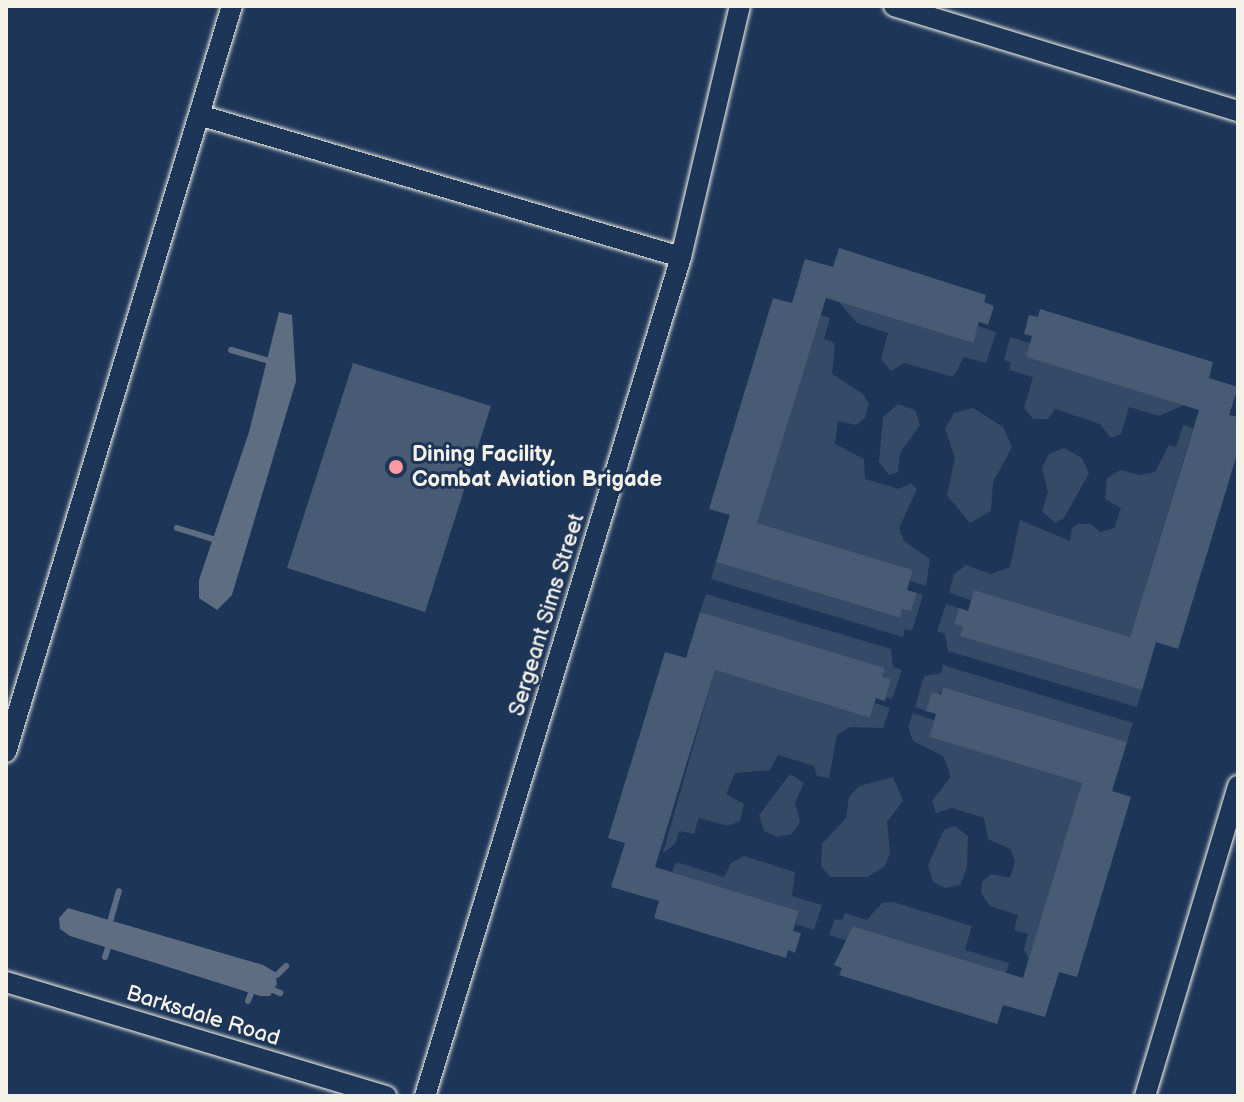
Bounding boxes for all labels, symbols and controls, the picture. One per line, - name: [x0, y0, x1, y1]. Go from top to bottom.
- place label: Dining Facility, Combat Aviation Brigade: [412, 441, 662, 492]
- marker: Dining Facility, Combat Aviation Brigade: [387, 458, 405, 476]
- street label: Sergeant Sims Street: [504, 510, 590, 720]
- street label: Barksdale Road: [123, 980, 283, 1052]

